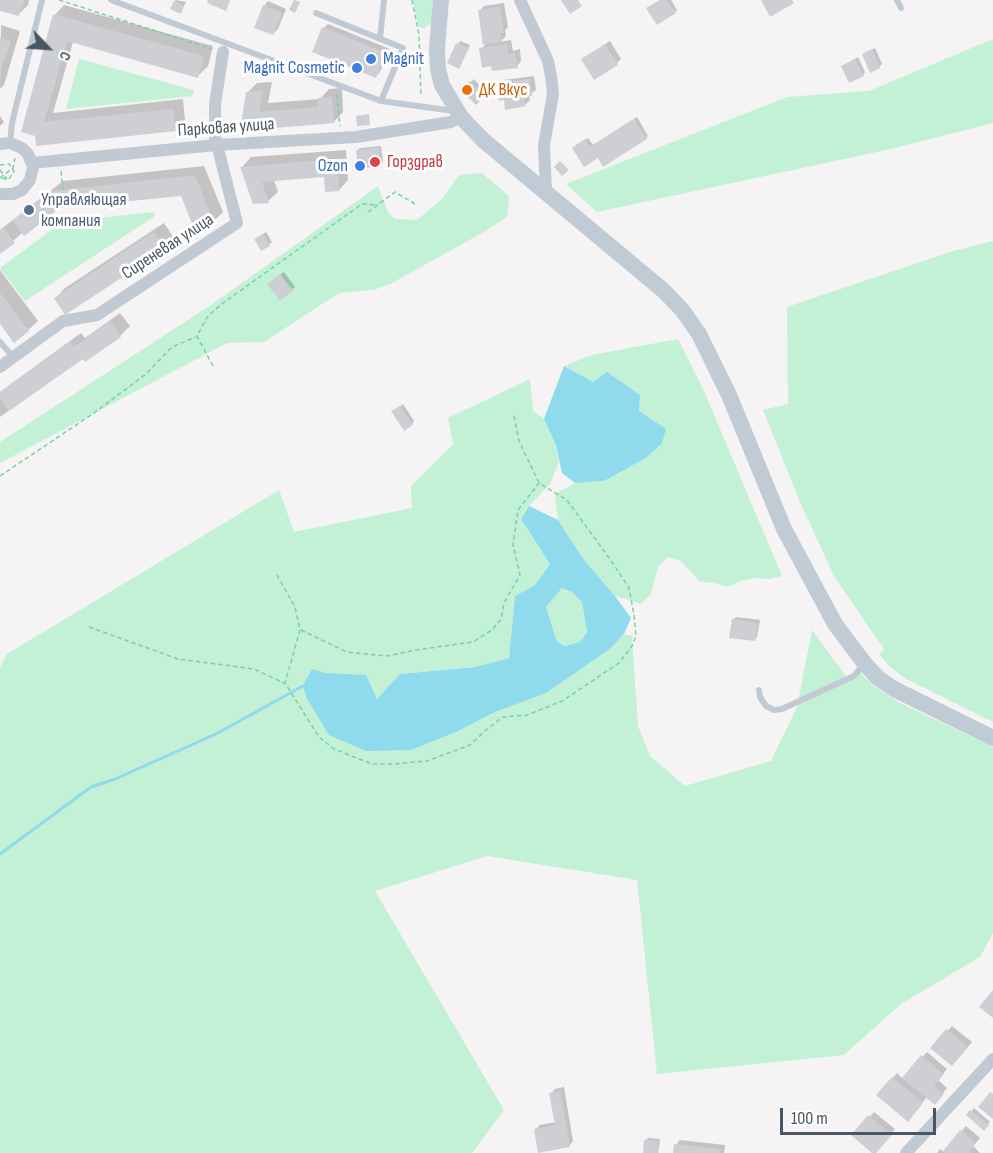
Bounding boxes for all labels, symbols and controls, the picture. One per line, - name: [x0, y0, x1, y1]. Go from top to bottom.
- north arrow: [18, 18, 78, 78]
- text: С: [54, 48, 75, 64]
- place label: Magnit: [383, 48, 424, 70]
- marker: Magnit: [364, 52, 378, 66]
- place label: Magnit Cosmetic: [244, 57, 345, 79]
- marker: Magnit Cosmetic: [350, 61, 364, 75]
- place label: ДК Вкус: [479, 79, 527, 101]
- marker: ДК Вкус: [460, 83, 474, 97]
- street label: Парковая улица: [177, 114, 275, 142]
- place label: Горздрав: [387, 151, 443, 173]
- place label: Ozon: [318, 155, 348, 177]
- marker: Горздрав: [368, 155, 382, 169]
- marker: Ozon: [353, 159, 367, 173]
- place label: Управляющая компания: [41, 189, 126, 232]
- marker: Управляющая компания: [22, 203, 36, 217]
- street label: Сиреневая улица: [118, 209, 218, 285]
- scale bar: [783, 1096, 939, 1134]
- text: 100 m: [791, 1108, 828, 1129]

